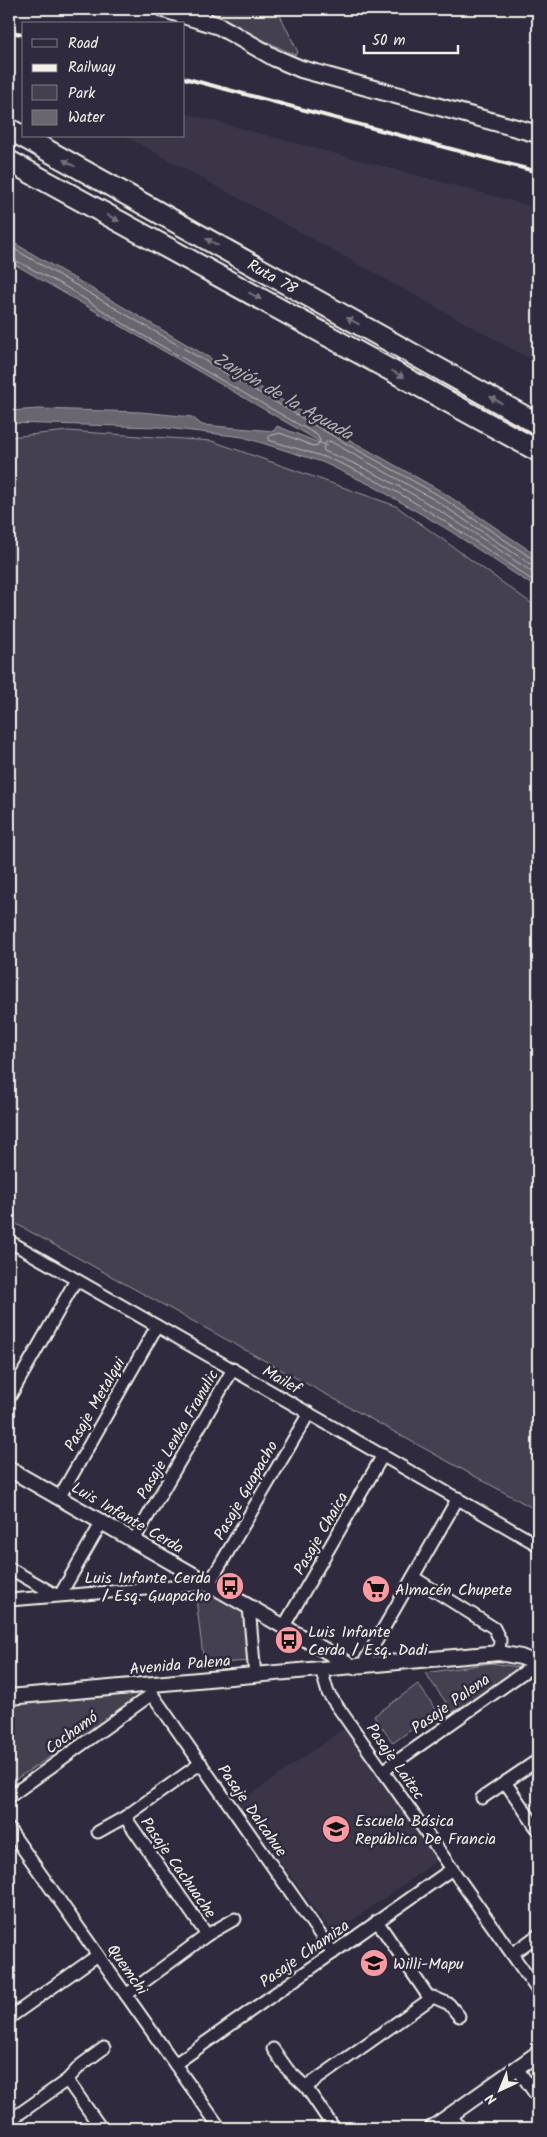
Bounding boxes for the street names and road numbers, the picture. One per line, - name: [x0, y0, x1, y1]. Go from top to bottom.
- street label: Ruta 78: [242, 253, 302, 302]
- street label: Pasaje Metalqui: [58, 1352, 133, 1456]
- street label: Mailef: [257, 1359, 307, 1402]
- street label: Pasaje Lenka Franulic: [131, 1365, 226, 1504]
- street label: Pasaje Guapacho: [208, 1436, 285, 1545]
- street label: Luis Infante Cerda: [66, 1476, 188, 1561]
- street label: Pasaje Chaica: [287, 1488, 355, 1580]
- street label: Avenida Palena: [129, 1649, 232, 1682]
- street label: Pasaje Palena: [406, 1668, 496, 1741]
- street label: Cochamó: [40, 1705, 104, 1761]
- street label: Pasaje Laitec: [359, 1718, 430, 1805]
- street label: Pasaje Dalcahue: [211, 1759, 293, 1862]
- street label: Pasaje Cachuache: [133, 1812, 222, 1924]
- street label: Pasaje Chamiza: [255, 1914, 355, 1995]
- street label: Quemchi: [100, 1939, 154, 2002]

